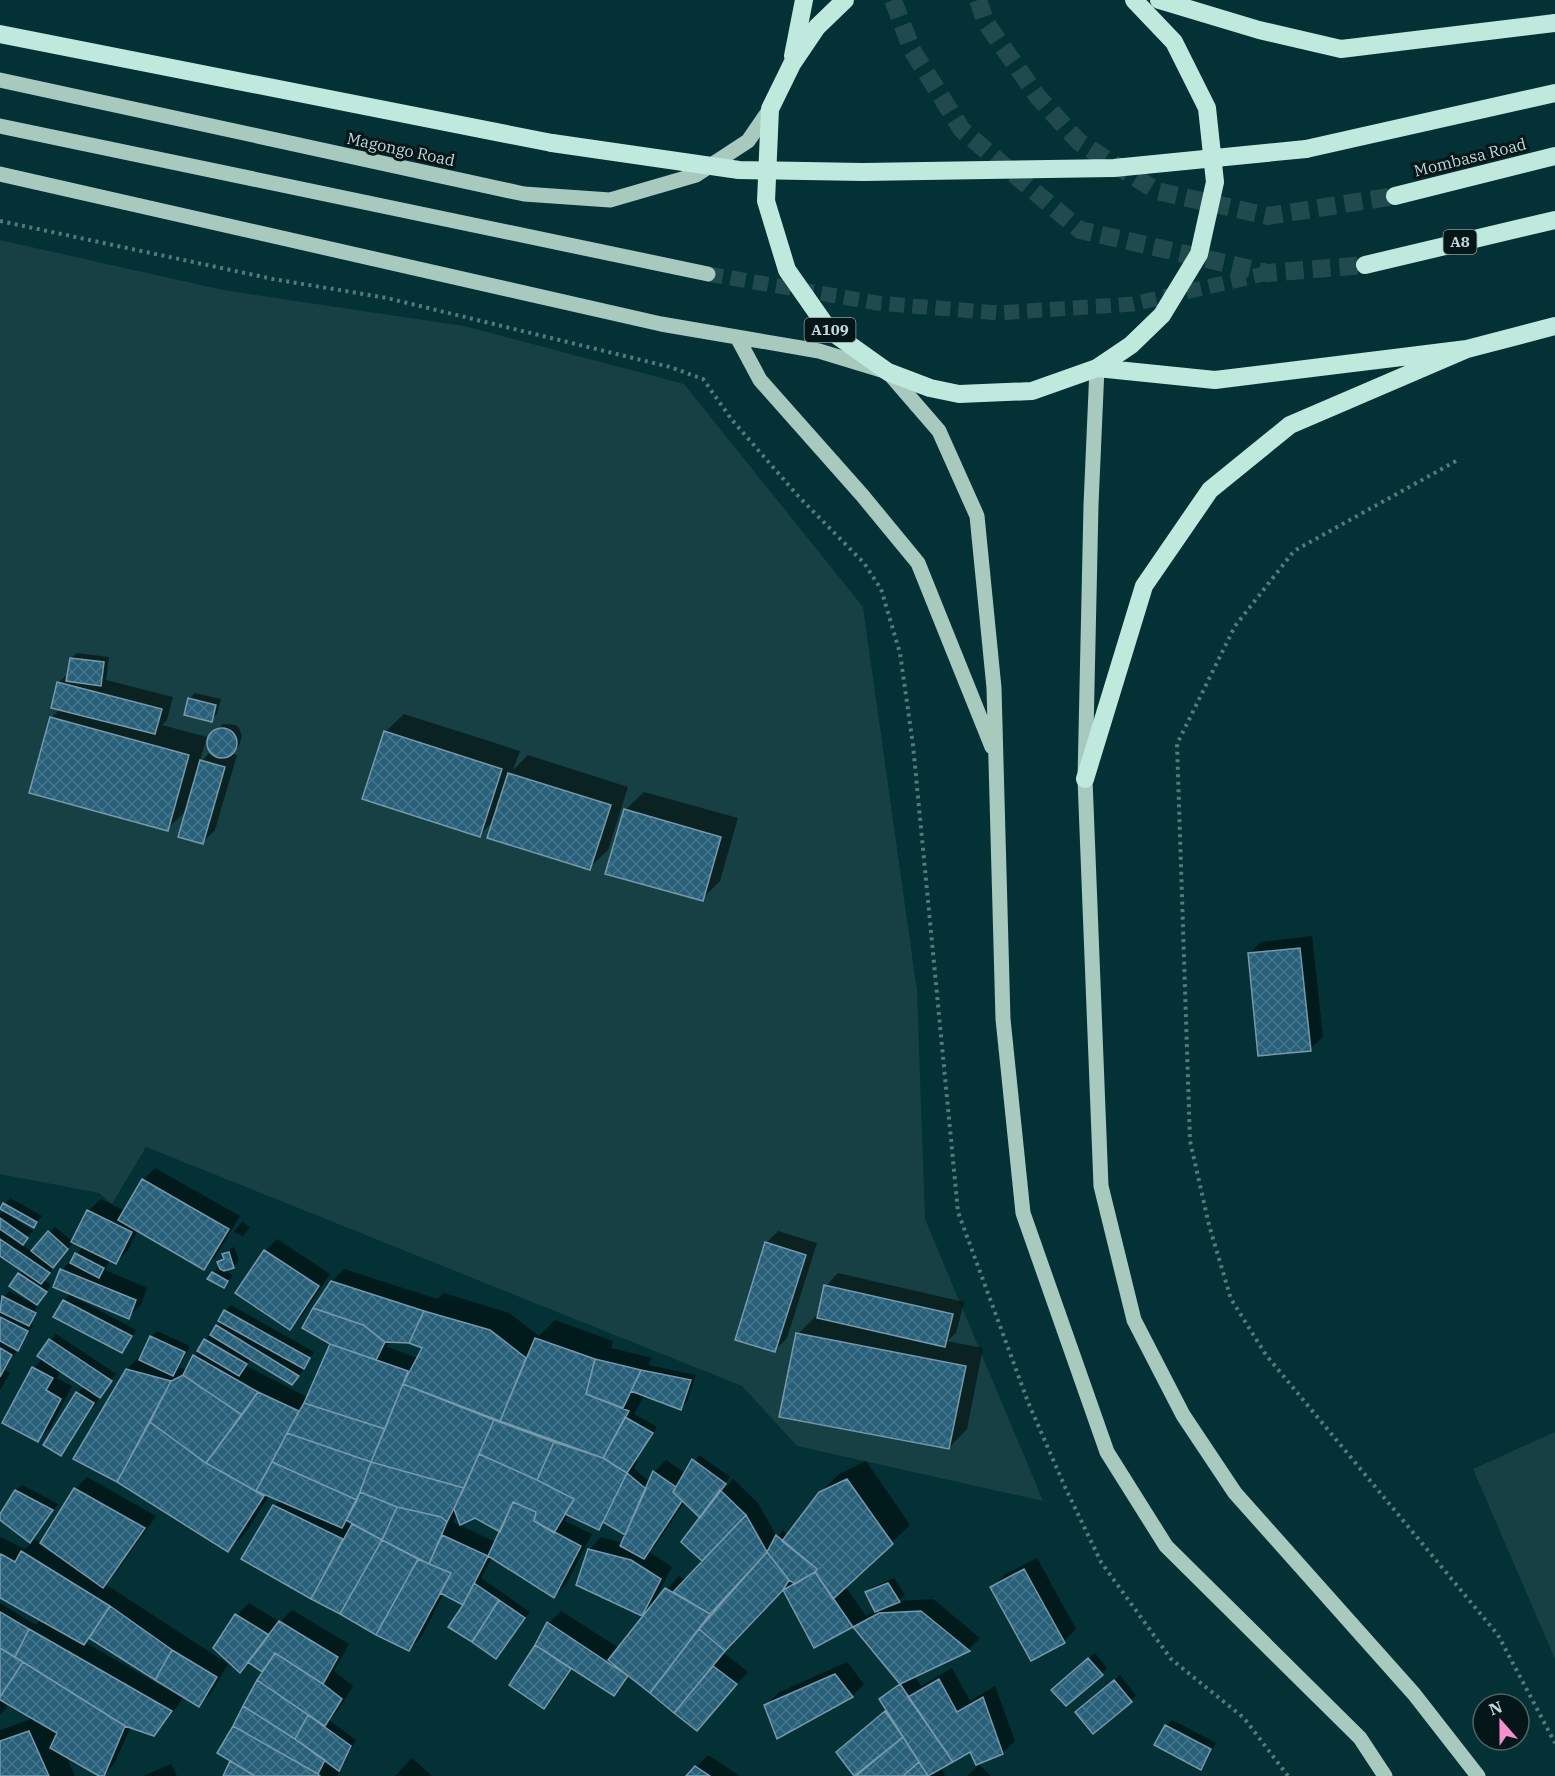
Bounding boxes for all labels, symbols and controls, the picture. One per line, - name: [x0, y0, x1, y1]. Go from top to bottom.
- street label: Magongo Road: [345, 128, 457, 170]
- street label: Mombasa Road: [1412, 133, 1529, 181]
- road number: A8: [1444, 230, 1476, 254]
- road number: A109: [804, 318, 856, 342]
- north arrow: [1471, 1692, 1531, 1752]
- text: N: [1486, 1696, 1505, 1720]

